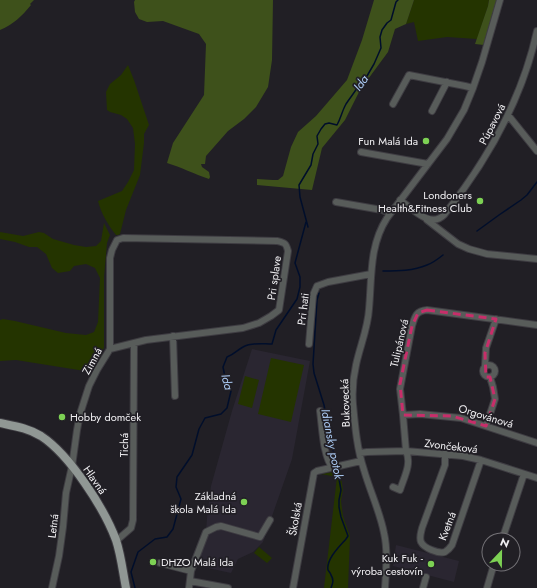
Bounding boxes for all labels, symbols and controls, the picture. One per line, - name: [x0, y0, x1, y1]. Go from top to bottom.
- water label: Ida: [349, 71, 373, 95]
- street label: Púpavová: [475, 101, 509, 147]
- place label: Fun Malá Ida: [358, 133, 418, 149]
- marker: Fun Malá Ida: [421, 136, 431, 146]
- place label: Londoners Health&Fitness Club: [378, 187, 473, 216]
- marker: Londoners Health&Fitness Club: [475, 196, 485, 206]
- street label: Pri splave: [263, 255, 285, 301]
- street label: Pri hati: [293, 292, 313, 326]
- street label: Tulipánová: [386, 317, 412, 369]
- street label: Zimná: [78, 345, 106, 377]
- water label: Ida: [216, 372, 238, 392]
- street label: Bukovecká: [336, 379, 354, 427]
- street label: Orgovánová: [457, 400, 515, 432]
- water label: Idiansky potok: [316, 407, 348, 482]
- place label: Hobby domček: [70, 409, 141, 425]
- marker: Hobby domček: [57, 412, 67, 422]
- street label: Tichá: [116, 433, 132, 457]
- street label: Zvončeková: [423, 435, 479, 457]
- street label: Hlavná: [79, 462, 111, 498]
- place label: Základná škola Malá Ida: [170, 488, 236, 517]
- marker: Základná škola Malá Ida: [239, 497, 249, 507]
- street label: Školská: [284, 501, 306, 537]
- street label: Kvetná: [434, 509, 460, 543]
- street label: Letná: [44, 513, 62, 539]
- north arrow: [481, 532, 521, 572]
- text: N: [498, 534, 512, 552]
- place label: Kuk Fuk - výroba cestovín: [351, 550, 424, 579]
- place label: DHZO Malá Ida: [161, 554, 233, 570]
- marker: DHZO Malá Ida: [148, 557, 158, 567]
- marker: Kuk Fuk - výroba cestovín: [426, 559, 436, 569]

